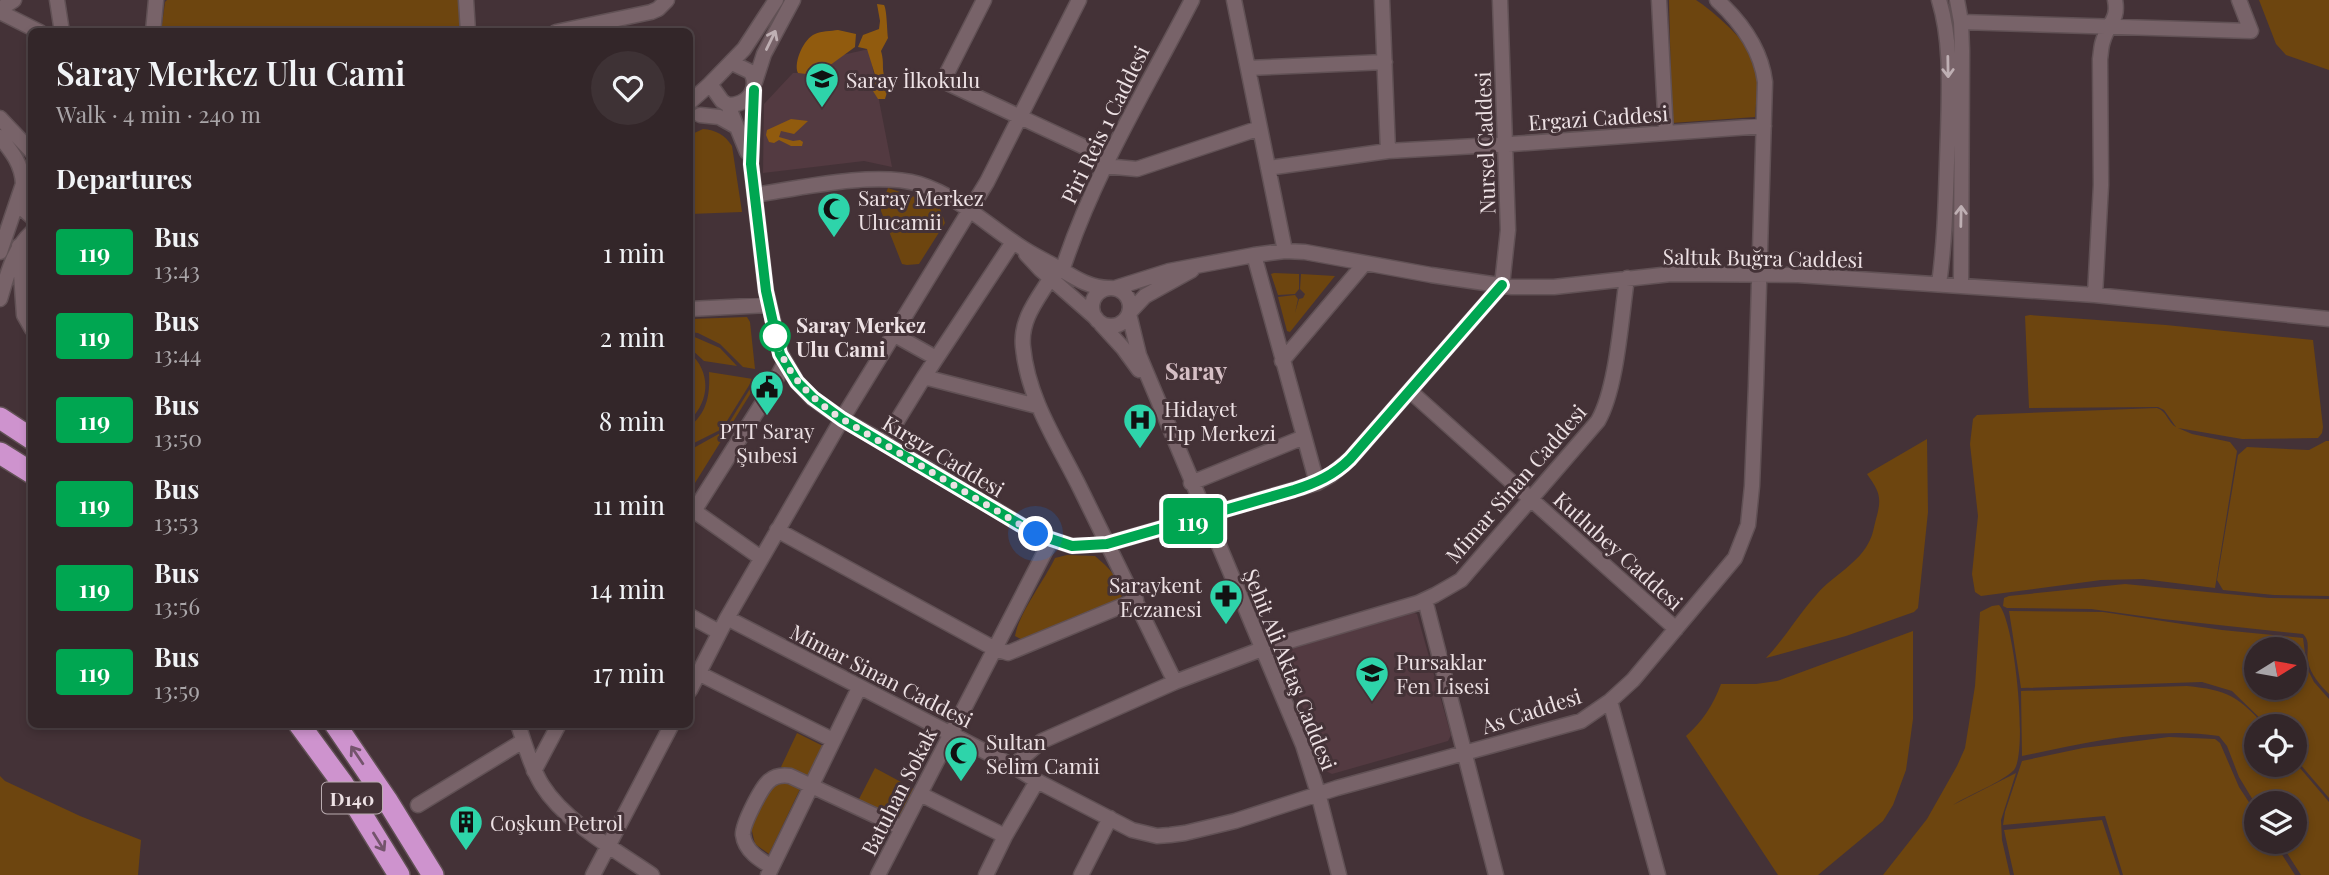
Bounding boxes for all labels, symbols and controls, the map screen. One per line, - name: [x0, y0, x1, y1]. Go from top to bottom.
- one-way arrow: [765, 30, 779, 51]
- street label: Piri Reis 1 Caddesi: [1054, 40, 1154, 208]
- text: Saray Merkez Ulu Cami: [56, 50, 405, 94]
- button: heart: [591, 51, 665, 125]
- one-way arrow: [1941, 56, 1954, 79]
- school or university icon: Saray İlkokulu: [803, 60, 841, 109]
- place label: Saray İlkokulu: [846, 65, 980, 93]
- street label: Nursel Caddesi: [1468, 71, 1500, 215]
- text: Walk · 4 min · 240 m: [56, 98, 261, 129]
- street label: Ergazi Caddesi: [1527, 98, 1669, 136]
- text: Departures: [56, 161, 192, 196]
- place label: Saray Merkez Ulucamii: [858, 183, 984, 235]
- mosque icon: Saray Merkez Ulucamii: [815, 190, 853, 239]
- one-way arrow: [1954, 205, 1967, 228]
- text: Bus: [154, 219, 199, 254]
- text: 1 min: [603, 235, 665, 270]
- text: 119: [79, 236, 110, 268]
- street label: Saltuk Buğra Caddesi: [1662, 241, 1864, 273]
- text: 13:43: [154, 254, 200, 285]
- text: Bus: [154, 303, 199, 338]
- place label: Saray Merkez Ulu Cami: [796, 310, 926, 362]
- text: 2 min: [600, 319, 665, 354]
- text: 119: [79, 320, 110, 352]
- marker: Saray Merkez Ulu Cami: [760, 321, 790, 351]
- text: 13:44: [154, 338, 201, 369]
- district label: Saray: [1165, 354, 1228, 386]
- public building icon: PTT Saray Şubesi: [748, 368, 786, 417]
- text: Bus: [154, 387, 199, 422]
- place label: Hidayet Tıp Merkezi: [1164, 394, 1276, 446]
- street label: Mimar Sinan Caddesi: [1438, 398, 1592, 568]
- hospital icon: Hidayet Tıp Merkezi: [1121, 401, 1159, 450]
- text: 8 min: [599, 403, 665, 438]
- text: 119: [79, 404, 110, 436]
- street label: Kırgız Caddesi: [878, 408, 1010, 502]
- place label: PTT Saray Şubesi: [719, 416, 815, 468]
- text: 13:50: [154, 422, 202, 453]
- text: Bus: [154, 471, 199, 506]
- street label: Kutlubey Caddesi: [1548, 485, 1690, 615]
- text: 11 min: [593, 487, 665, 522]
- text: 119: [79, 488, 110, 520]
- line badge: 119: [1153, 498, 1233, 544]
- text: 119: [1177, 505, 1209, 537]
- text: 13:53: [154, 506, 199, 537]
- your location: [1018, 516, 1053, 551]
- text: Bus: [154, 555, 199, 590]
- street label: Şehit Ali Aktaş Caddesi: [1238, 564, 1344, 774]
- place label: Saraykent Eczanesi: [1109, 570, 1203, 622]
- text: 14 min: [590, 571, 665, 606]
- text: 119: [79, 572, 110, 604]
- pharmacy icon: Saraykent Eczanesi: [1207, 577, 1245, 626]
- text: 13:56: [154, 590, 200, 621]
- street label: Mimar Sinan Caddesi: [786, 617, 978, 733]
- north arrow: [2244, 637, 2306, 700]
- map controls: [2244, 637, 2307, 854]
- text: Bus: [154, 639, 199, 674]
- place label: Pursaklar Fen Lisesi: [1396, 647, 1490, 699]
- school or university icon: Pursaklar Fen Lisesi: [1353, 654, 1391, 703]
- text: 17 min: [592, 655, 665, 690]
- text: 119: [79, 656, 110, 688]
- text: 13:59: [154, 674, 200, 705]
- street label: As Caddesi: [1477, 681, 1584, 740]
- button: locate: [2244, 714, 2307, 777]
- street label: Batuhan Sokak: [854, 722, 942, 860]
- place label: Sultan Selim Camii: [986, 727, 1100, 779]
- mosque icon: Sultan Selim Camii: [942, 734, 980, 783]
- one-way arrow: [350, 746, 364, 765]
- road number: D140: [322, 782, 382, 814]
- button: layers: [2244, 791, 2307, 854]
- building icon: Coşkun Petrol: [447, 803, 485, 852]
- place label: Coşkun Petrol: [490, 808, 623, 836]
- one-way arrow: [372, 831, 386, 851]

